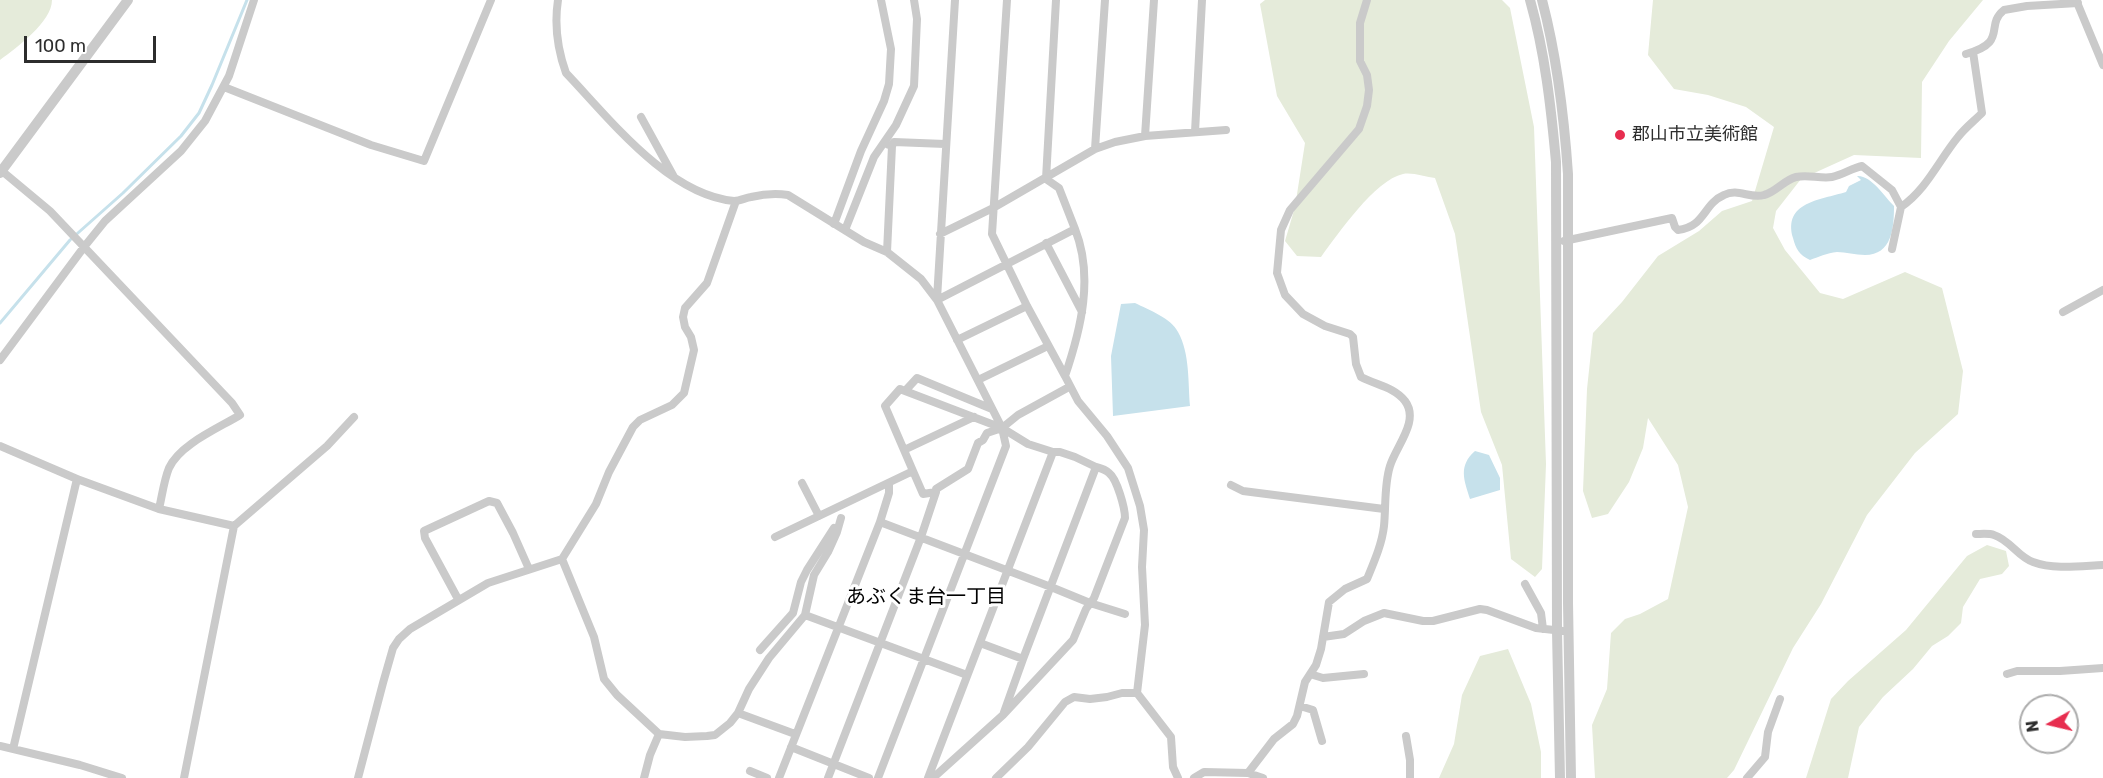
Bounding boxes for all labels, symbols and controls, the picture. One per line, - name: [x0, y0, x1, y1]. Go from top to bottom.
- scale bar: [27, 24, 159, 62]
- text: 100 m: [35, 35, 86, 57]
- place label: 郡山市立美術館: [1632, 124, 1758, 146]
- marker: 郡山市立美術館: [1613, 128, 1627, 142]
- district label: あぶくま台一丁目: [846, 585, 1006, 609]
- north arrow: [2019, 694, 2079, 754]
- text: N: [2022, 719, 2043, 733]

